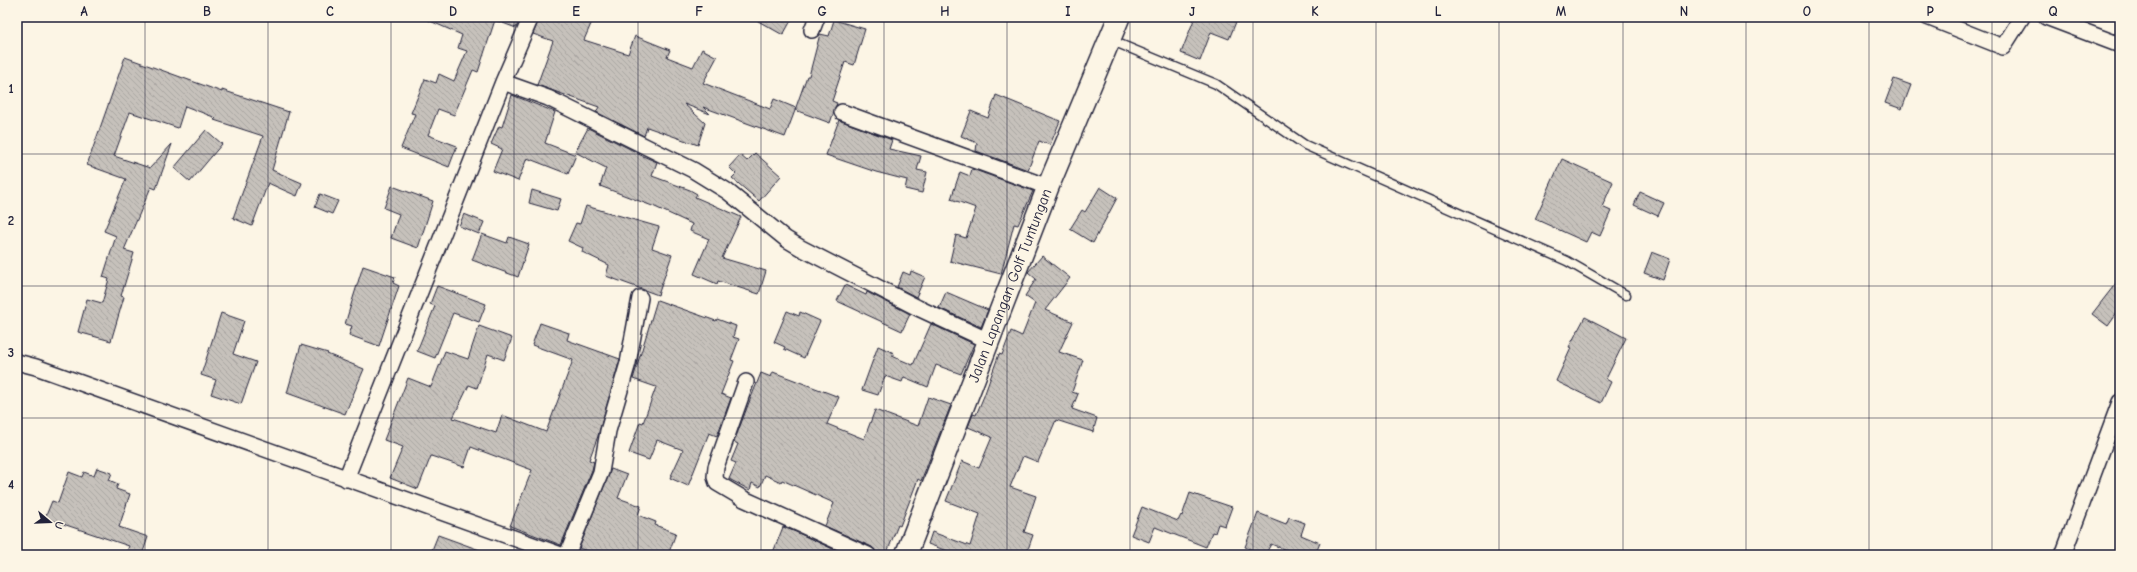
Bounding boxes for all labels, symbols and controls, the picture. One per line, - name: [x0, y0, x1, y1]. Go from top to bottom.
- text: A: [80, 4, 88, 19]
- text: B: [203, 4, 211, 19]
- text: C: [326, 4, 334, 19]
- text: D: [449, 4, 457, 19]
- text: E: [572, 4, 580, 19]
- text: F: [695, 4, 703, 19]
- text: G: [817, 4, 827, 19]
- text: H: [940, 4, 950, 19]
- text: I: [1065, 4, 1071, 19]
- text: J: [1189, 4, 1195, 19]
- text: K: [1311, 4, 1319, 19]
- text: L: [1435, 4, 1442, 19]
- text: M: [1556, 4, 1567, 19]
- text: N: [1680, 4, 1688, 19]
- text: O: [1803, 4, 1811, 19]
- text: P: [1926, 4, 1934, 19]
- text: Q: [2048, 4, 2058, 19]
- text: 1: [8, 81, 14, 96]
- street label: Jalan Lapangan Golf Tuntungan: [965, 186, 1056, 385]
- text: 2: [8, 213, 14, 228]
- text: 3: [8, 345, 14, 360]
- text: 4: [8, 477, 14, 492]
- north arrow: [30, 502, 70, 542]
- text: U: [52, 519, 66, 531]

